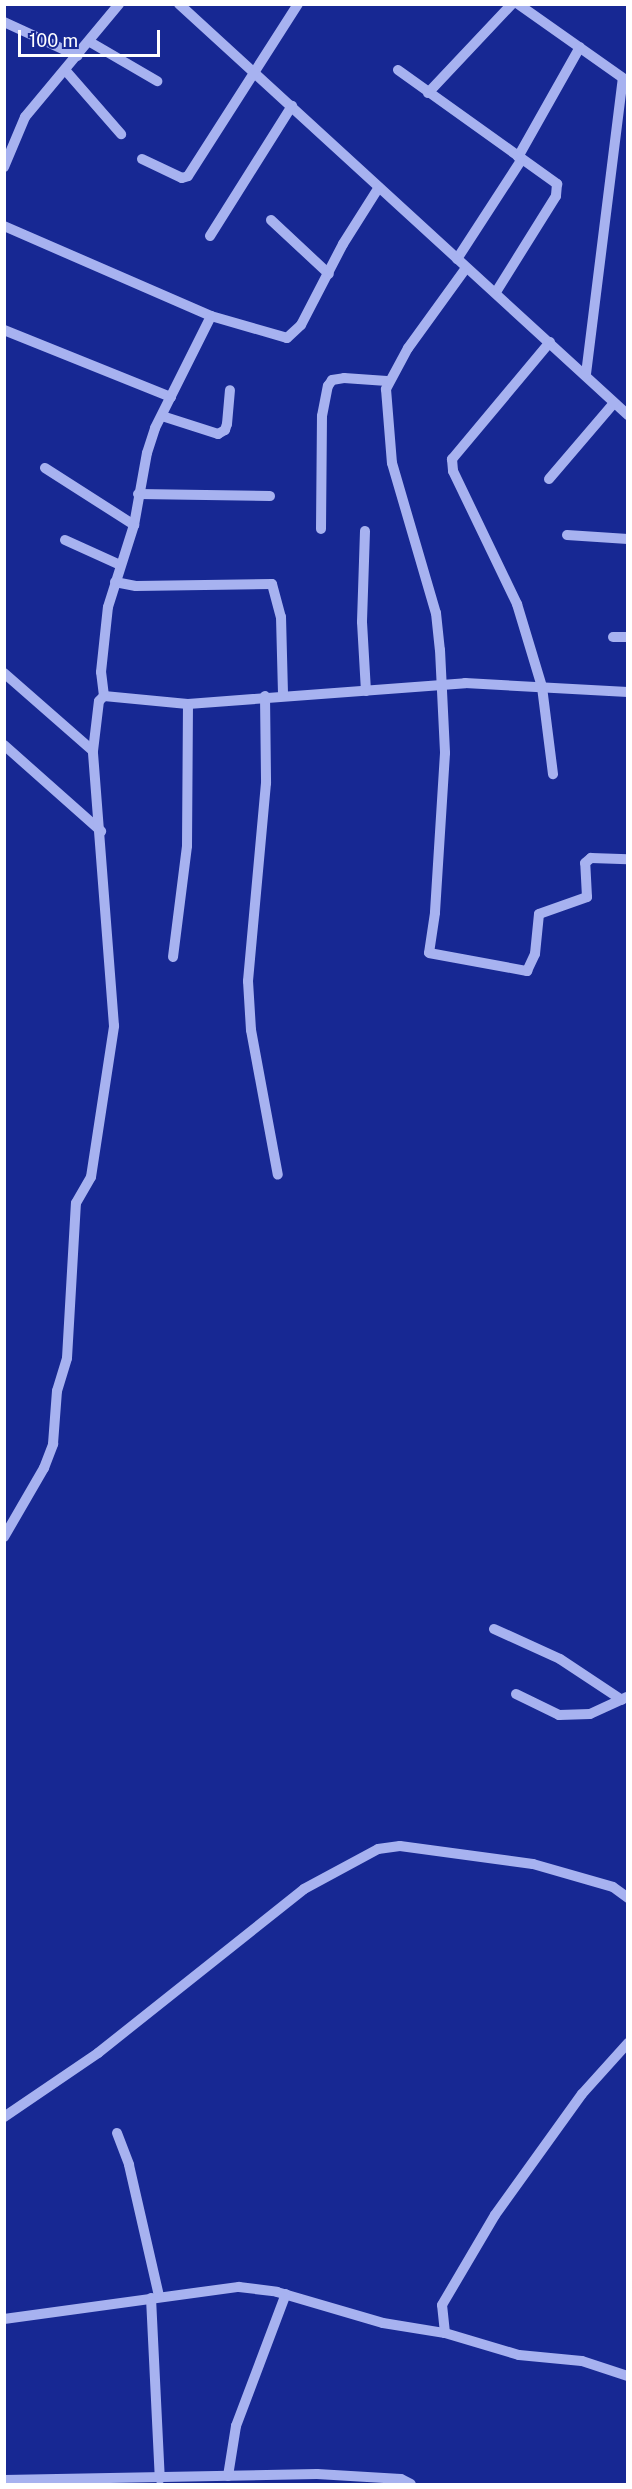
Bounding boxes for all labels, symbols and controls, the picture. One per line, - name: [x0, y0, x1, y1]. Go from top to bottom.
- scale bar: [21, 18, 164, 56]
- text: 100 m: [29, 30, 78, 51]

